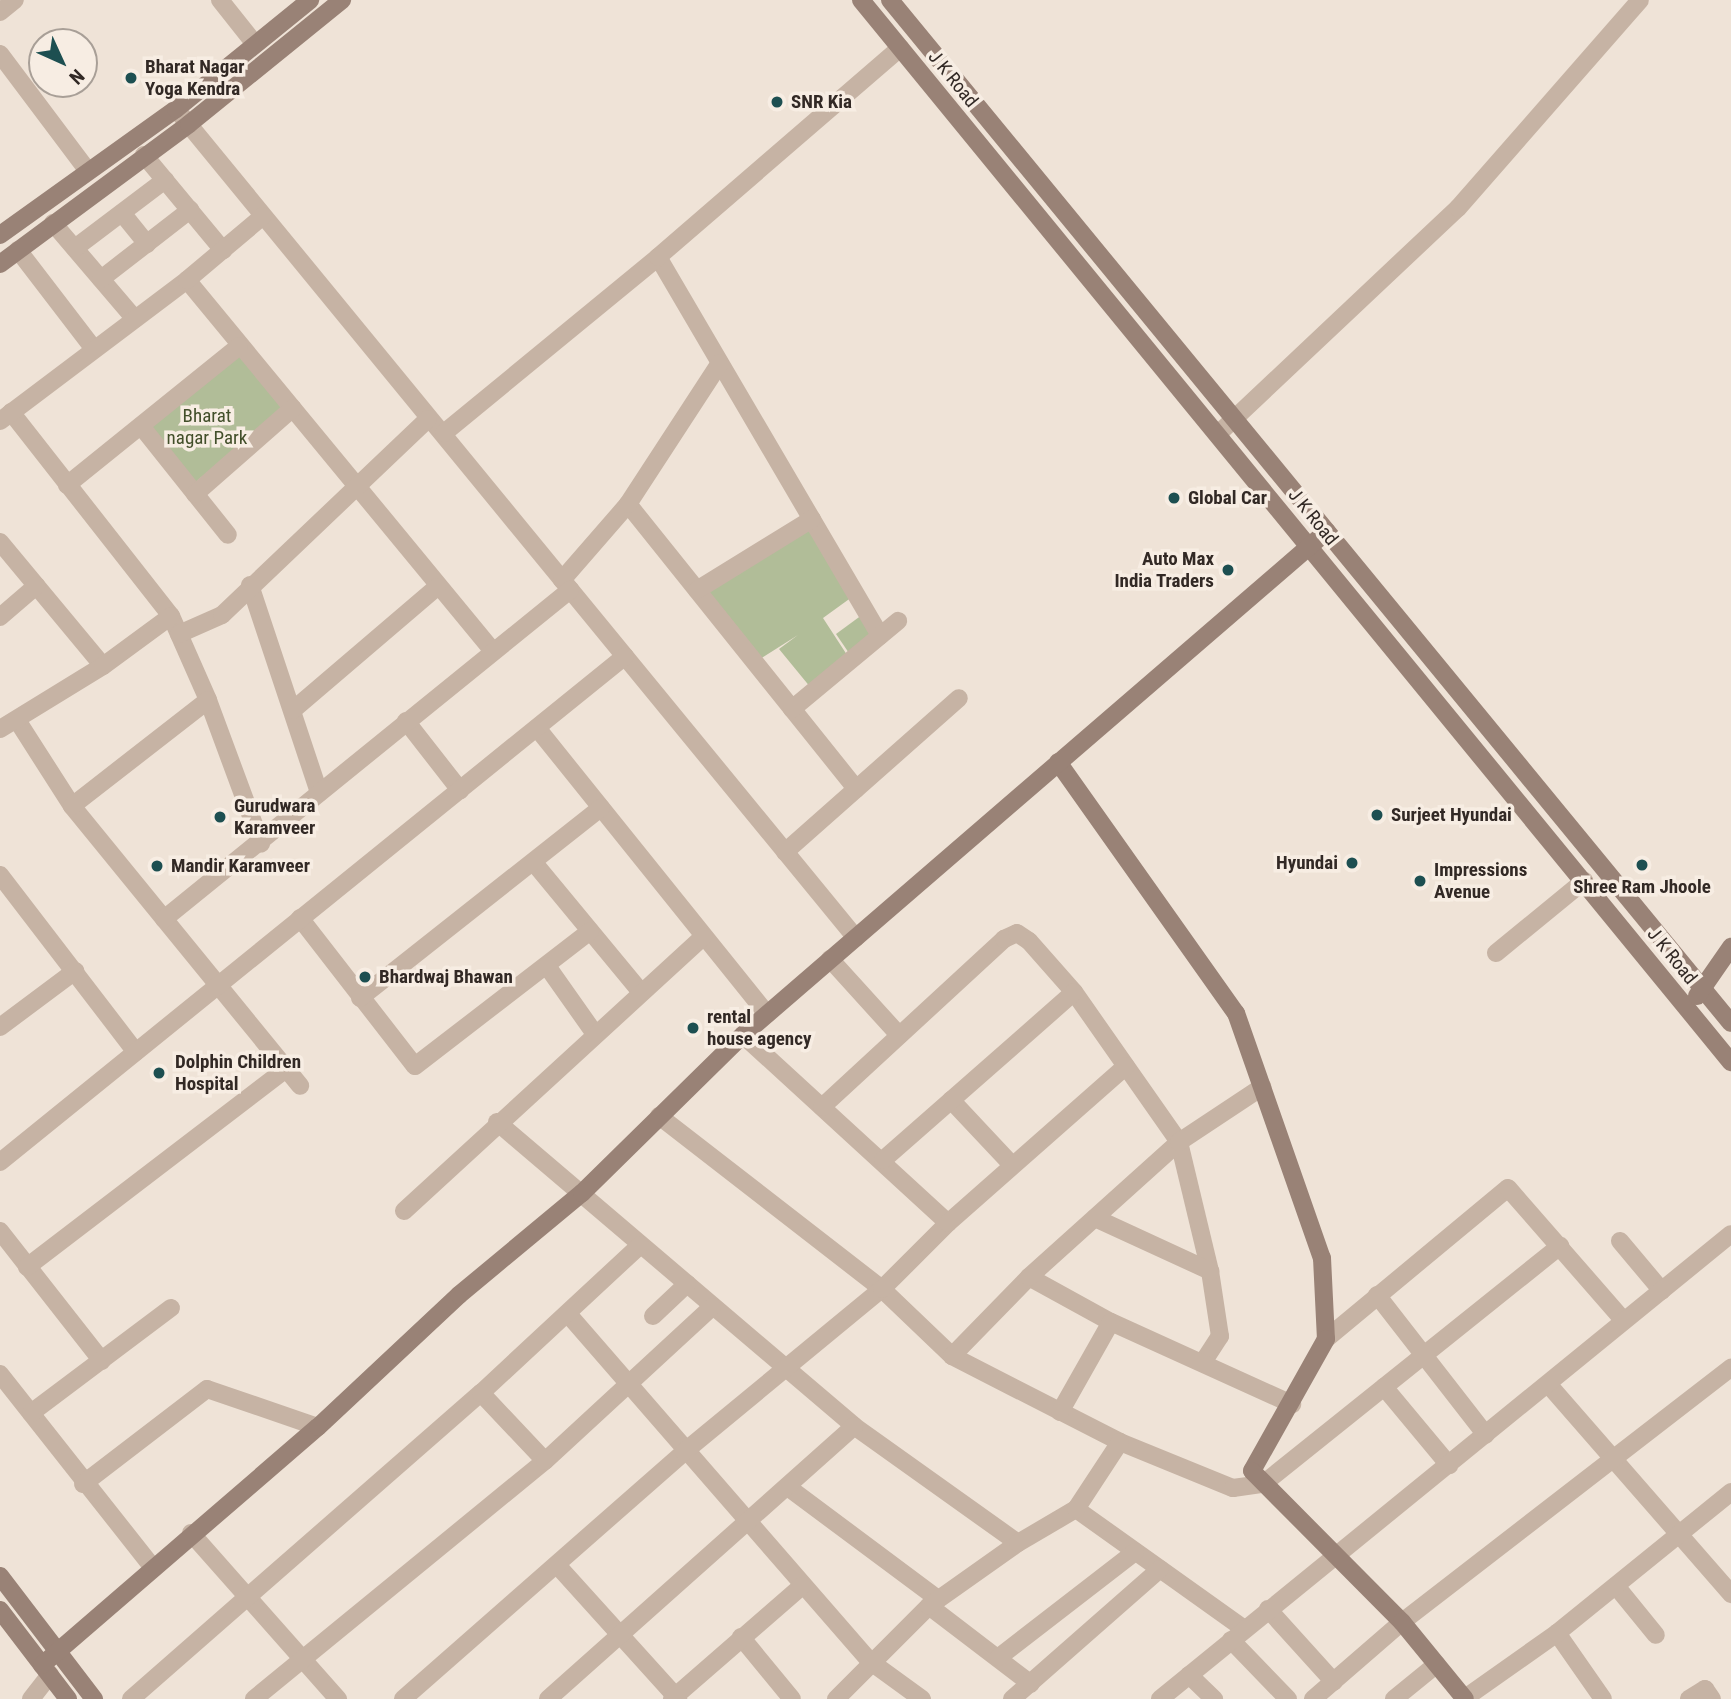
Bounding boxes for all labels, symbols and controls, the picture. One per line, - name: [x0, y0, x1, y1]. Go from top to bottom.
- north arrow: [28, 28, 98, 98]
- street label: J K Road: [923, 46, 983, 112]
- place label: Bharat Nagar Yoga Kendra: [145, 56, 245, 100]
- text: N: [65, 65, 89, 89]
- marker: Bharat Nagar Yoga Kendra: [123, 70, 139, 86]
- place label: SNR Kia: [791, 91, 852, 113]
- marker: SNR Kia: [769, 94, 785, 110]
- park label: Bharat nagar Park: [167, 405, 247, 449]
- street label: J K Road: [1283, 484, 1343, 550]
- place label: Global Car: [1188, 487, 1267, 509]
- marker: Global Car: [1166, 490, 1182, 506]
- place label: Auto Max India Traders: [1114, 548, 1214, 592]
- marker: Auto Max India Traders: [1220, 562, 1236, 578]
- place label: Gurudwara Karamveer: [234, 795, 315, 839]
- place label: Surjeet Hyundai: [1391, 804, 1512, 826]
- marker: Surjeet Hyundai: [1369, 807, 1385, 823]
- marker: Gurudwara Karamveer: [212, 809, 228, 825]
- place label: Hyundai: [1276, 852, 1338, 874]
- place label: Mandir Karamveer: [171, 855, 310, 877]
- marker: Hyundai: [1344, 855, 1360, 871]
- marker: Shree Ram Jhoole: [1634, 857, 1650, 873]
- marker: Mandir Karamveer: [149, 858, 165, 874]
- place label: Impressions Avenue: [1434, 859, 1527, 903]
- marker: Impressions Avenue: [1412, 873, 1428, 889]
- place label: Shree Ram Jhoole: [1573, 876, 1711, 898]
- street label: J K Road: [1642, 923, 1702, 989]
- place label: Bhardwaj Bhawan: [379, 966, 513, 988]
- marker: Bhardwaj Bhawan: [357, 969, 373, 985]
- place label: rental house agency: [707, 1006, 811, 1050]
- marker: rental house agency: [685, 1020, 701, 1036]
- place label: Dolphin Children Hospital: [175, 1051, 301, 1095]
- marker: Dolphin Children Hospital: [149, 1063, 169, 1083]

